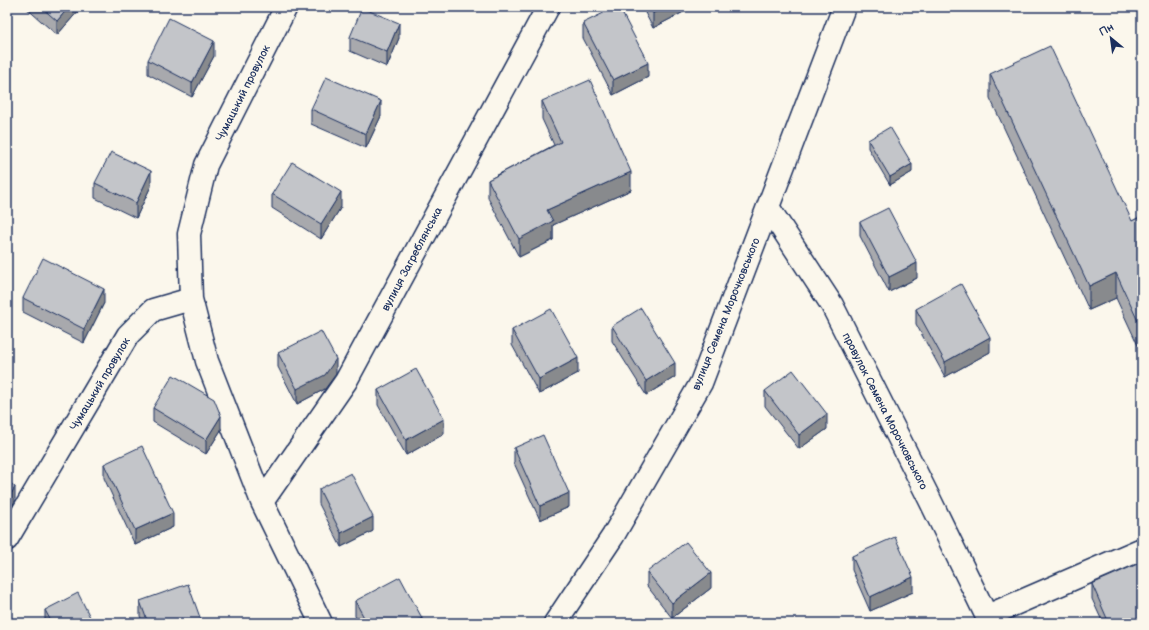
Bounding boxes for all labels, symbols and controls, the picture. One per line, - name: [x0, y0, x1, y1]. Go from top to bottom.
- north arrow: [1091, 18, 1131, 58]
- text: Пн: [1097, 20, 1116, 39]
- street label: Чумацький провулок: [213, 43, 273, 143]
- street label: вулиця Загреблянська: [379, 204, 445, 313]
- street label: вулиця Семена Морочковського: [689, 236, 763, 392]
- street label: провулок Семена Морочковського: [840, 330, 930, 492]
- street label: Чумацький провулок: [67, 335, 133, 433]

